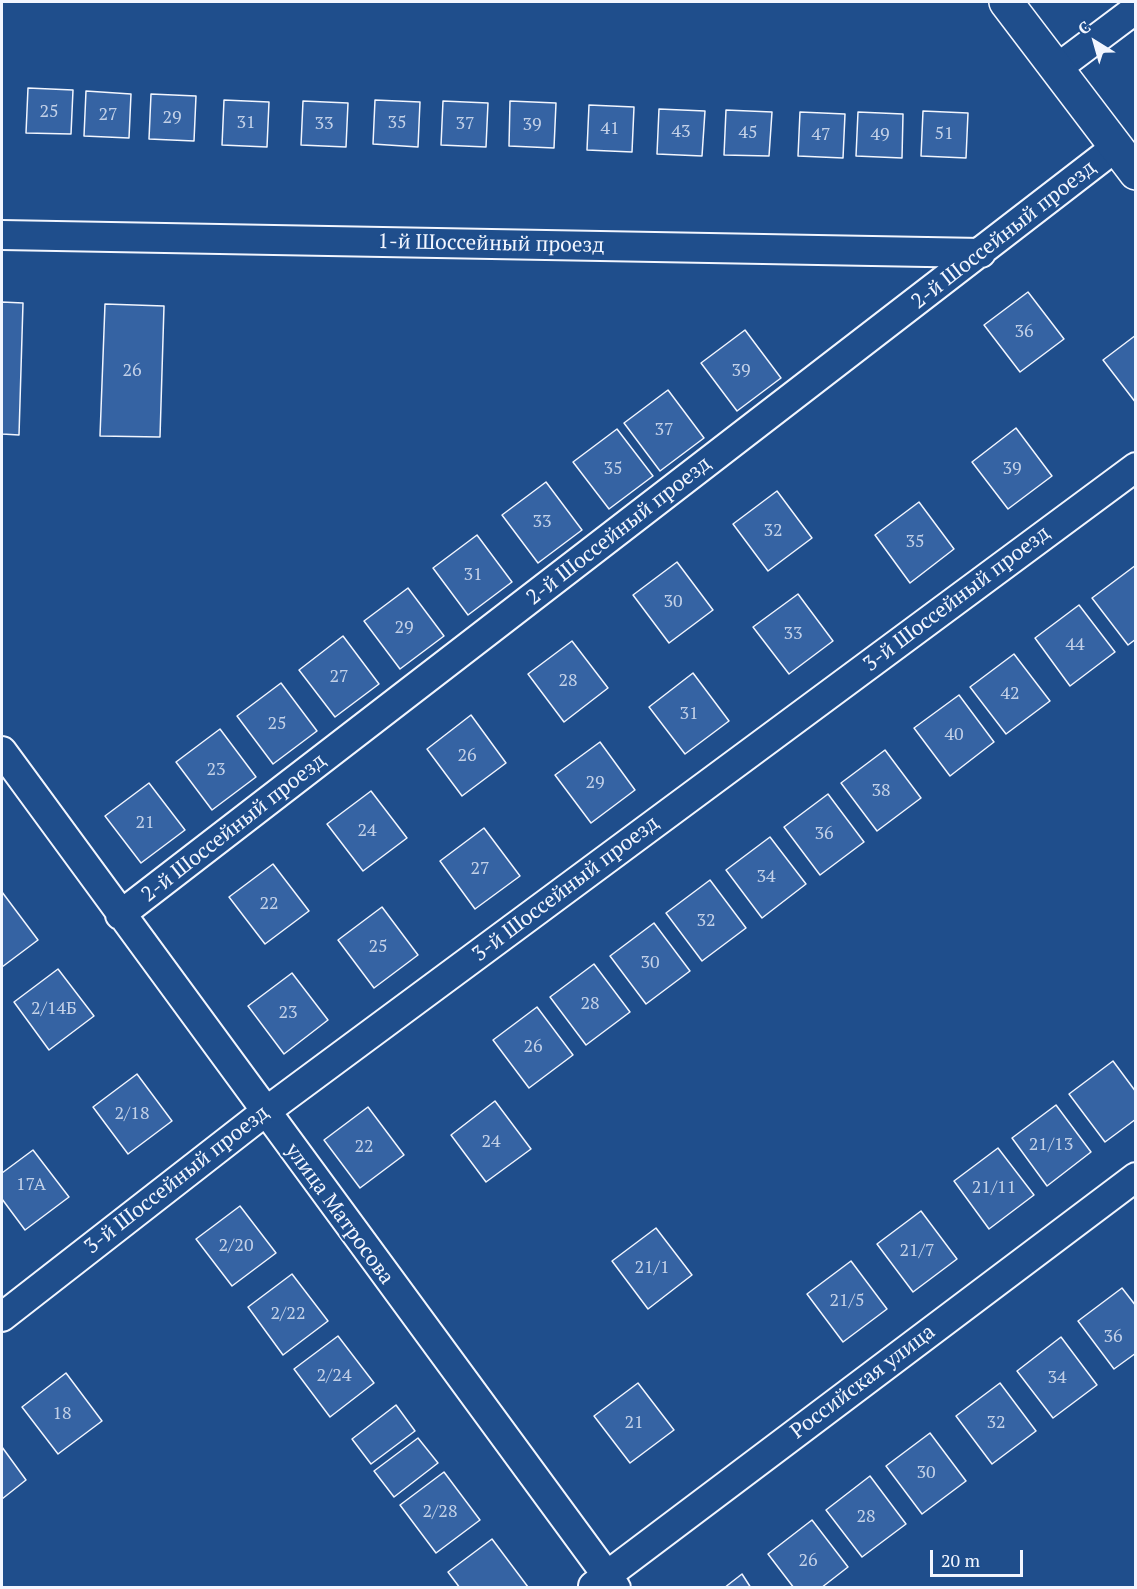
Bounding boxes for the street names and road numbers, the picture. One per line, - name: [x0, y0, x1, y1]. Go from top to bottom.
- street label: 2-й Шоссейный проезд: [907, 155, 1101, 315]
- street label: 1-й Шоссейный проезд: [377, 229, 605, 259]
- street label: 2-й Шоссейный проезд: [522, 451, 716, 611]
- street label: 3-й Шоссейный проезд: [859, 521, 1055, 677]
- street label: 2-й Шоссейный проезд: [137, 748, 331, 908]
- street label: 3-й Шоссейный проезд: [468, 811, 664, 967]
- street label: 3-й Шоссейный проезд: [80, 1100, 274, 1260]
- street label: улица Матросова: [279, 1138, 399, 1290]
- street label: Российская улица: [786, 1320, 940, 1444]

